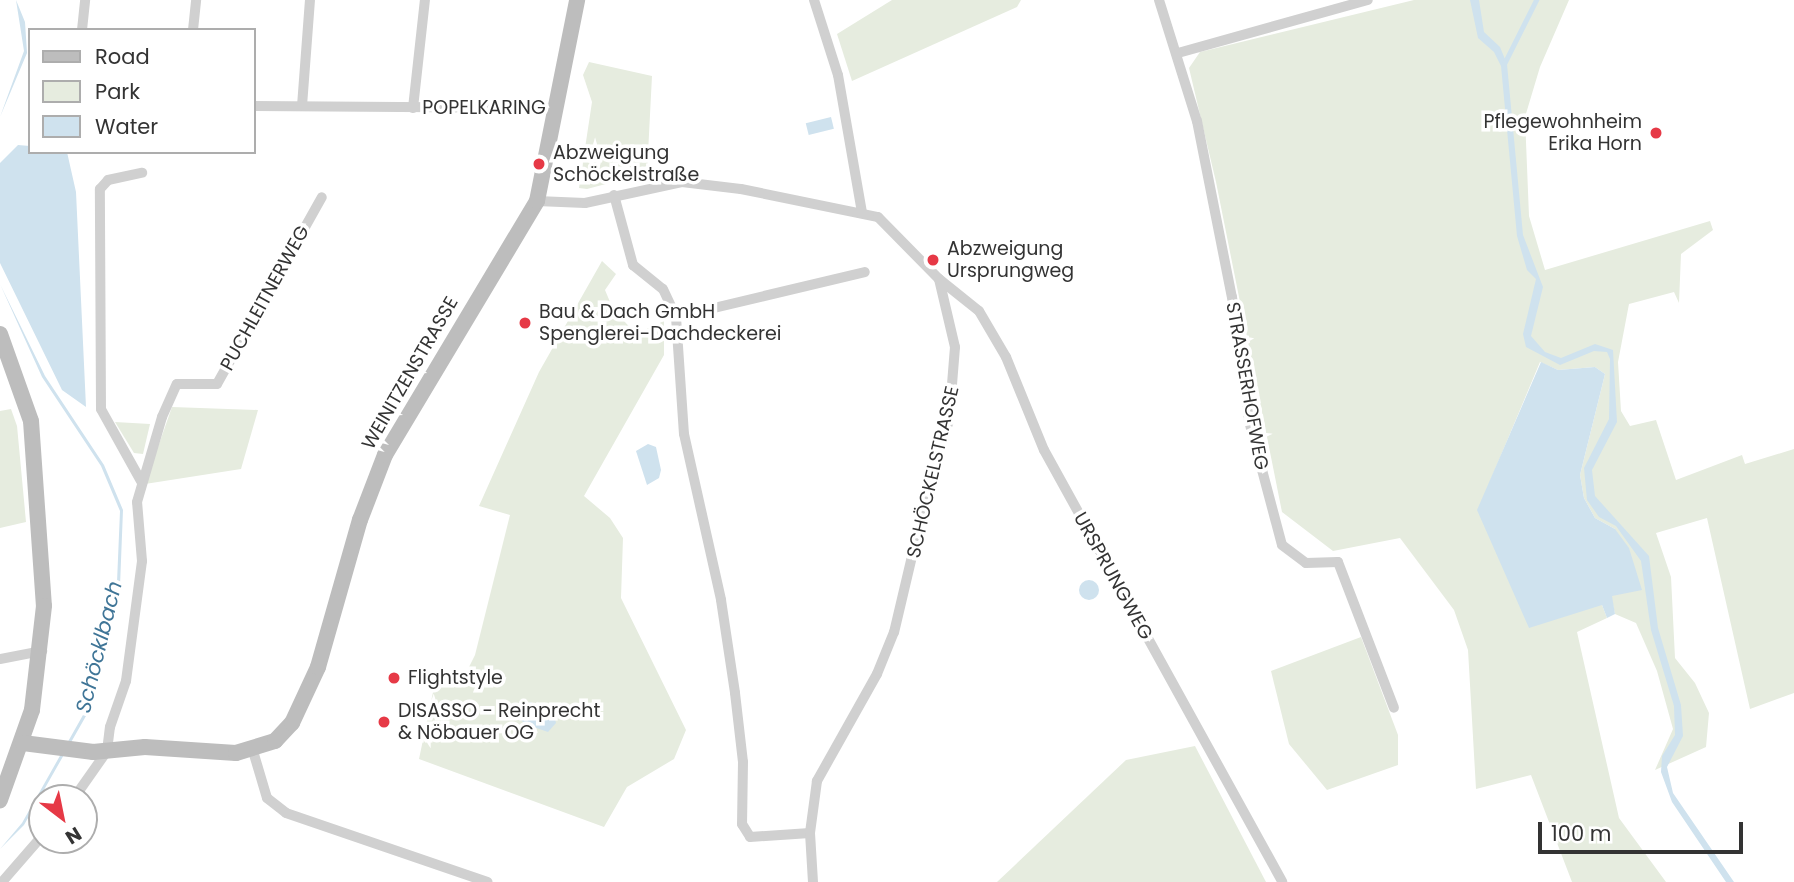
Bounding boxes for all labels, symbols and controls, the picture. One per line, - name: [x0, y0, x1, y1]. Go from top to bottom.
- legend: [28, 28, 256, 154]
- text: Road: [95, 42, 150, 71]
- text: Park: [95, 77, 140, 106]
- street label: POPELKARING: [422, 97, 546, 119]
- place label: Pflegewohnheim Erika Horn: [1483, 111, 1642, 155]
- text: Water: [95, 112, 158, 141]
- marker: Pflegewohnheim Erika Horn: [1648, 125, 1664, 141]
- place label: Abzweigung Schöckelstraße: [553, 142, 699, 186]
- marker: Abzweigung Schöckelstraße: [531, 156, 547, 172]
- street label: PUCHLEITNERWEG: [216, 222, 314, 374]
- place label: Abzweigung Ursprungweg: [947, 238, 1074, 282]
- marker: Abzweigung Ursprungweg: [925, 252, 941, 268]
- street label: WEINITZENSTRASSE: [357, 293, 463, 453]
- street label: STRASSERHOFWEG: [1221, 300, 1273, 472]
- place label: Bau & Dach GmbH Spenglerei-Dachdeckerei: [539, 301, 781, 345]
- marker: Bau & Dach GmbH Spenglerei-Dachdeckerei: [517, 315, 533, 331]
- street label: SCHÖCKELSTRASSE: [902, 384, 964, 560]
- street label: URSPRUNGWEG: [1069, 508, 1157, 644]
- water label: Schöcklbach: [70, 578, 128, 716]
- place label: Flightstyle: [408, 667, 503, 689]
- marker: Flightstyle: [386, 670, 402, 686]
- place label: DISASSO - Reinprecht & Nöbauer OG: [398, 700, 600, 744]
- marker: DISASSO - Reinprecht & Nöbauer OG: [376, 714, 392, 730]
- north arrow: [28, 784, 98, 854]
- scale bar: [1542, 808, 1747, 852]
- text: 100 m: [1551, 819, 1611, 848]
- text: N: [60, 820, 87, 851]

